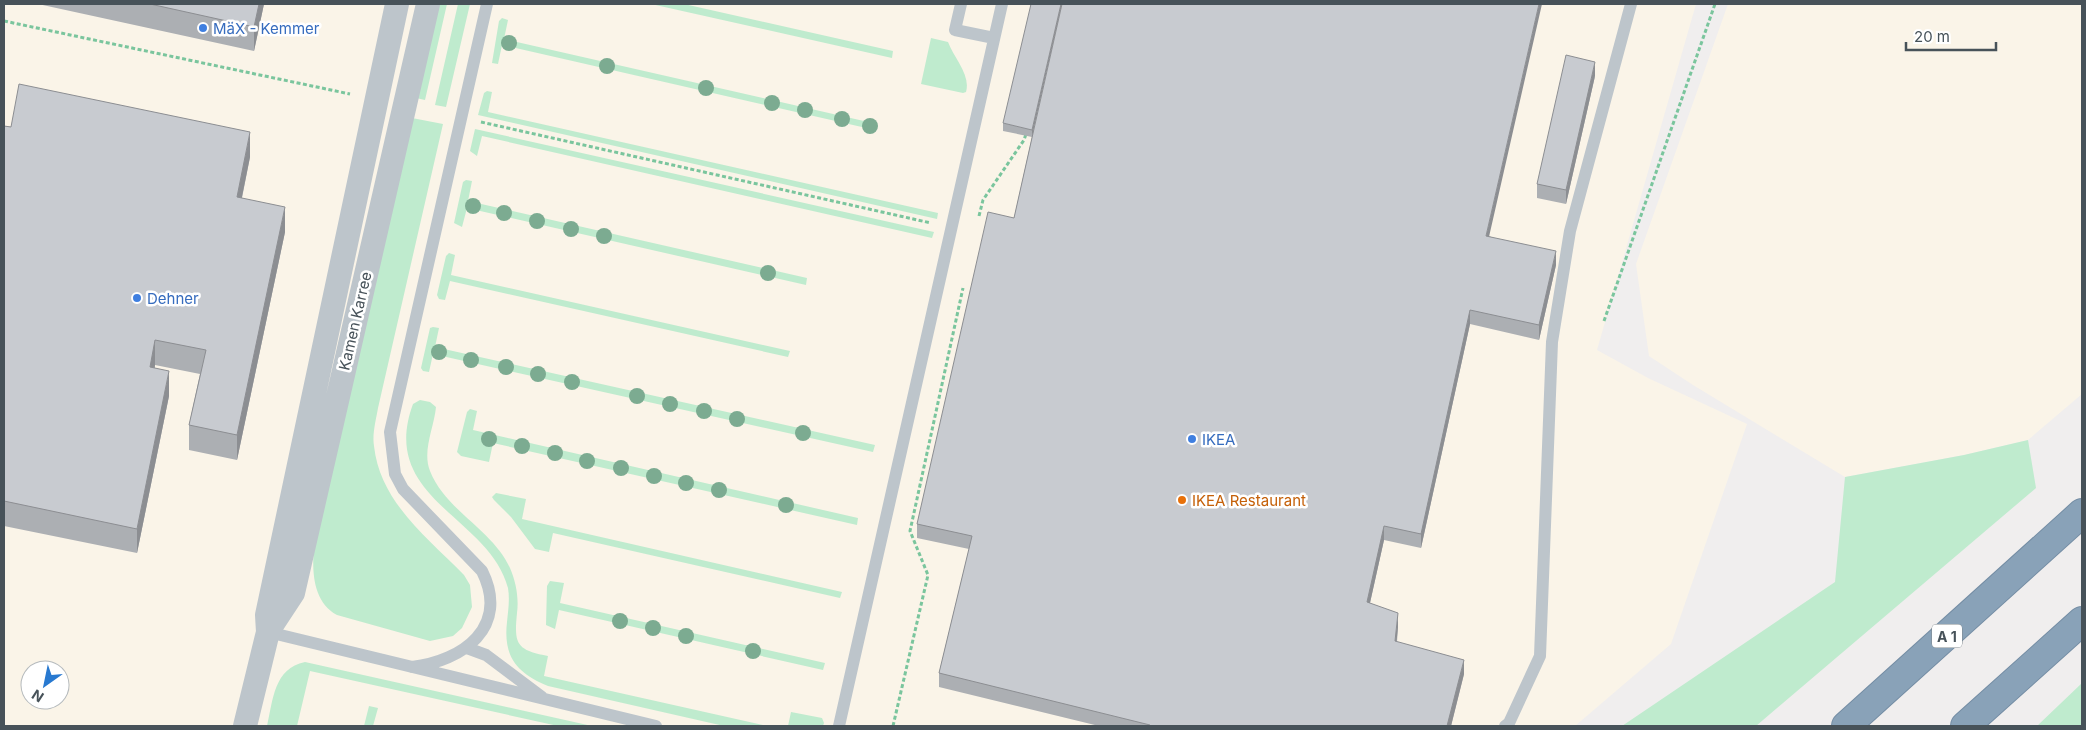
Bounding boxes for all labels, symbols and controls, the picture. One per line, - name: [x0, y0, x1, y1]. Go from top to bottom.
- place label: MäX - Kemmer: [213, 19, 320, 38]
- scale bar: [1906, 20, 1996, 52]
- marker: MäX - Kemmer: [197, 22, 209, 34]
- text: 20 m: [1914, 27, 1950, 46]
- street label: Kamen Karree: [334, 270, 376, 372]
- place label: Dehner: [147, 289, 199, 308]
- marker: Dehner: [131, 292, 143, 304]
- place label: IKEA: [1202, 430, 1235, 449]
- marker: IKEA: [1186, 433, 1198, 445]
- place label: IKEA Restaurant: [1192, 491, 1306, 510]
- marker: IKEA Restaurant: [1176, 494, 1188, 506]
- road number: A 1: [1932, 624, 1962, 648]
- north arrow: [20, 660, 70, 710]
- text: N: [29, 686, 47, 706]

